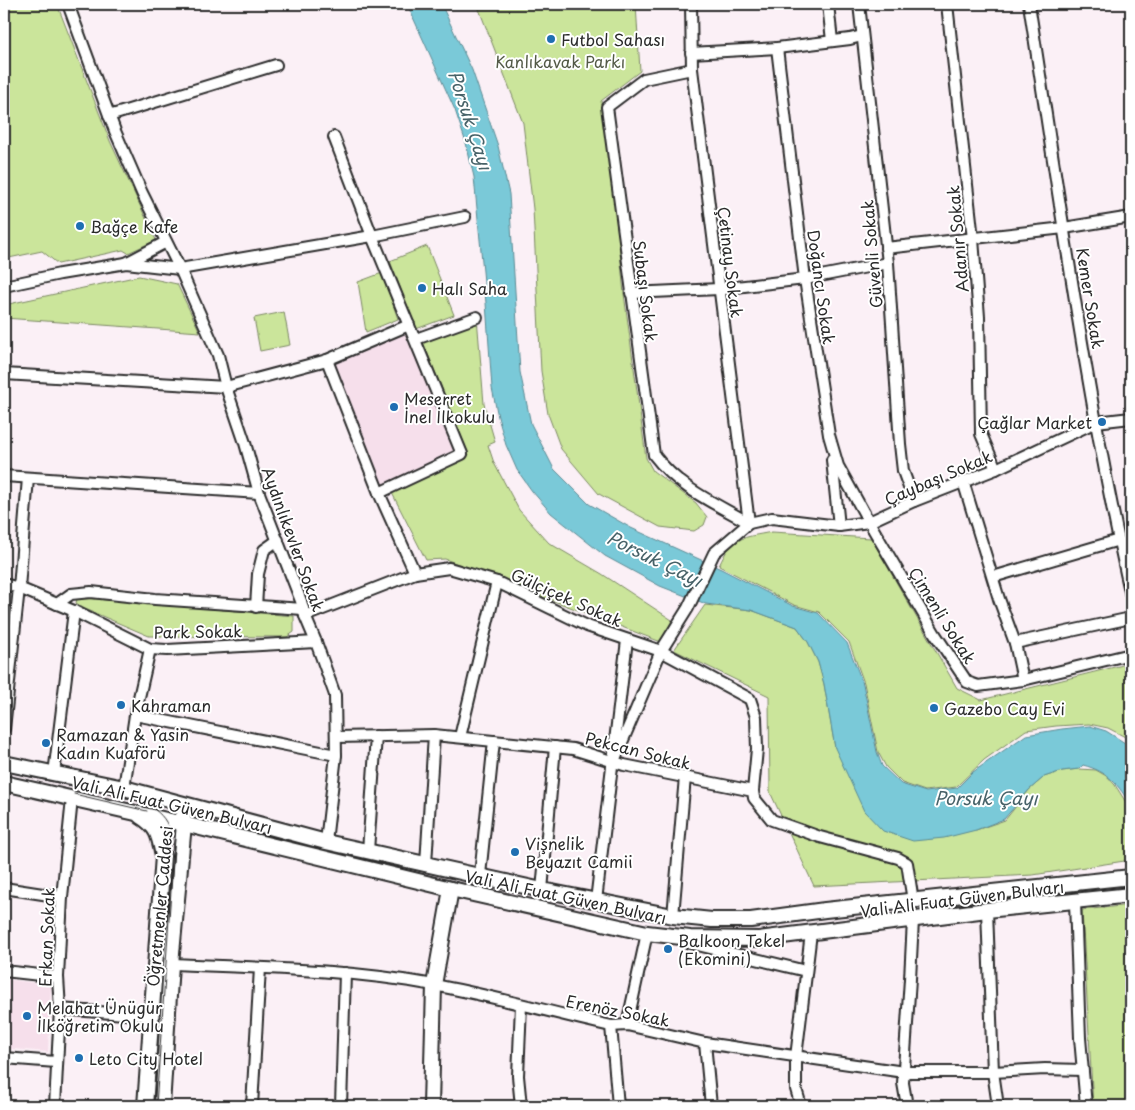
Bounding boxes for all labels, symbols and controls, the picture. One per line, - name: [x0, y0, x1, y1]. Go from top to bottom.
- place label: Futbol Sahası: [561, 27, 665, 51]
- marker: Futbol Sahası: [545, 33, 557, 45]
- park label: Kanlıkavak Parkı: [495, 49, 625, 73]
- water label: Porsuk Çayı: [442, 67, 500, 174]
- street label: Adanır Sokak: [940, 185, 974, 293]
- street label: Güvenli Sokak: [854, 199, 888, 309]
- street label: Çetinay Sokak: [712, 205, 750, 319]
- place label: Bağçe Kafe: [90, 214, 178, 238]
- marker: Bağçe Kafe: [74, 220, 86, 232]
- street label: Doğancı Sokak: [802, 228, 842, 346]
- street label: Subaşı Sokak: [628, 239, 664, 343]
- street label: Kemer Sokak: [1071, 246, 1111, 350]
- place label: Halı Saha: [432, 276, 507, 300]
- marker: Halı Saha: [416, 282, 428, 294]
- place label: Meserret İnel İlkokulu: [404, 386, 495, 428]
- marker: Meserret İnel İlkokulu: [388, 401, 400, 413]
- place label: Çağlar Market: [977, 410, 1092, 434]
- marker: Çağlar Market: [1096, 416, 1108, 428]
- street label: Çaybaşı Sokak: [880, 444, 996, 511]
- street label: Aydınlıkevler Sokak: [257, 463, 331, 615]
- water label: Porsuk Çayı: [603, 523, 708, 593]
- street label: Gülçiçek Sokak: [507, 562, 627, 632]
- street label: Çimenli Sokak: [904, 562, 982, 668]
- street label: Park Sokak: [153, 618, 243, 644]
- place label: Kahraman: [131, 693, 211, 717]
- place label: Gazebo Cay Evi: [944, 696, 1065, 720]
- marker: Kahraman: [115, 699, 127, 711]
- marker: Gazebo Cay Evi: [928, 702, 940, 714]
- place label: Ramazan & Yasin Kadın Kuaförü: [56, 722, 189, 764]
- street label: Pekcan Sokak: [582, 725, 694, 775]
- marker: Ramazan & Yasin Kadın Kuaförü: [40, 737, 52, 749]
- street label: Vali Ali Fuat Güven Bulvarı: [69, 769, 275, 839]
- water label: Porsuk Çayı: [934, 784, 1039, 811]
- street label: Öğretmenler Caddesi: [140, 825, 178, 987]
- place label: Vişnelik Beyazıt Camii: [525, 831, 633, 873]
- marker: Vişnelik Beyazıt Camii: [509, 846, 521, 858]
- street label: Vali Ali Fuat Güven Bulvarı: [463, 863, 669, 929]
- street label: Vali Ali Fuat Güven Bulvarı: [859, 874, 1065, 922]
- street label: Erkan Sokak: [32, 887, 60, 987]
- place label: Balkoon Tekel (Ekomini): [678, 928, 785, 970]
- marker: Balkoon Tekel (Ekomini): [662, 943, 674, 955]
- street label: Erenöz Sokak: [564, 988, 672, 1032]
- place label: Melahat Ünügür İlköğretim Okulu: [37, 995, 164, 1037]
- marker: Melahat Ünügür İlköğretim Okulu: [21, 1010, 33, 1022]
- place label: Leto City Hotel: [89, 1046, 203, 1070]
- marker: Leto City Hotel: [73, 1052, 85, 1064]

